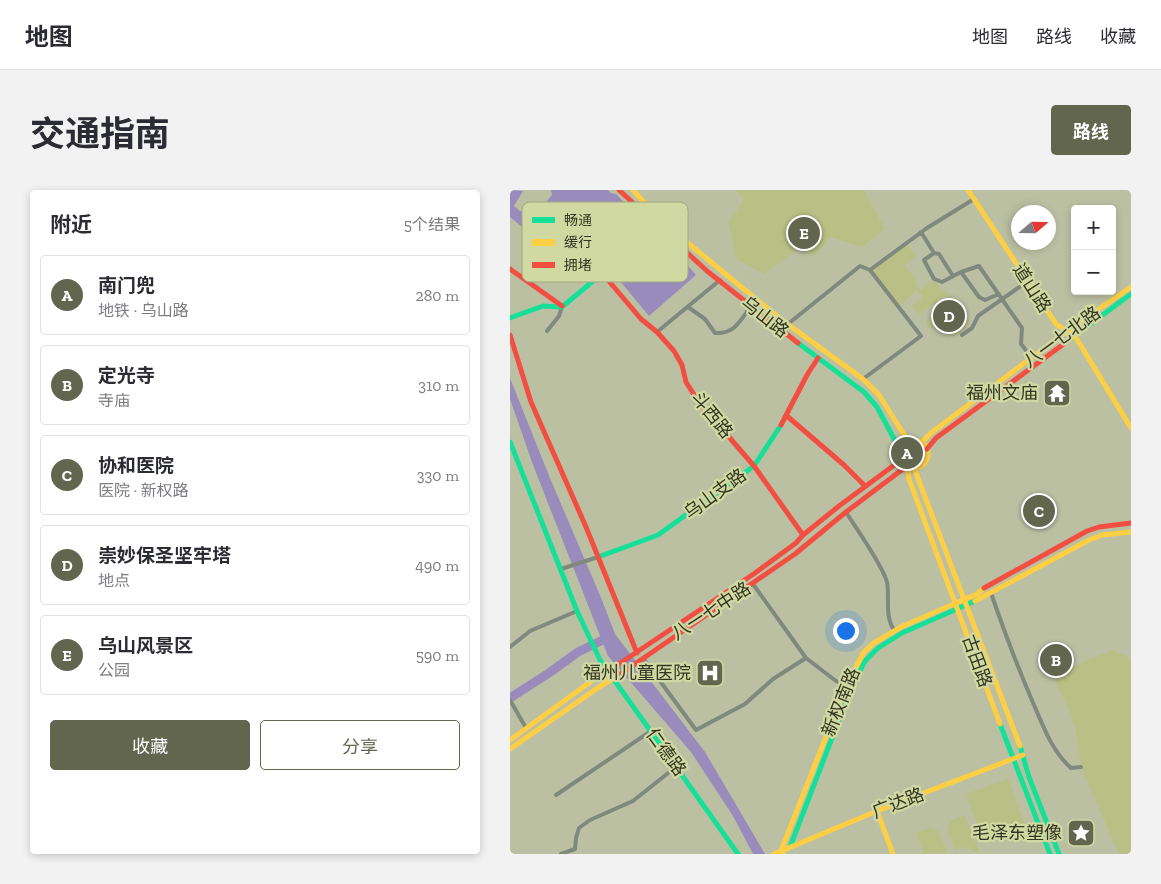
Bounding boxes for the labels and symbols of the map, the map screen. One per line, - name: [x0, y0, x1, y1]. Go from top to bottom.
- legend: [522, 202, 688, 282]
- north arrow: [1011, 205, 1056, 250]
- text: 畅通: [564, 212, 592, 229]
- pin: E: [788, 214, 820, 252]
- text: 缓行: [564, 234, 592, 251]
- text: 拥堵: [564, 257, 592, 274]
- street label: 道山路: [1008, 259, 1056, 317]
- street label: 乌山路: [737, 292, 793, 342]
- pin: D: [933, 297, 965, 335]
- street label: 八一七北路: [1019, 302, 1105, 372]
- temple icon: 福州文庙: [1042, 378, 1072, 408]
- place label: 福州文庙: [966, 382, 1038, 404]
- street label: 斗西路: [686, 387, 738, 443]
- pin: A: [891, 434, 923, 472]
- street label: 乌山支路: [679, 464, 751, 524]
- pin: C: [1023, 492, 1055, 530]
- street label: 八一七中路: [667, 577, 755, 645]
- your location: [833, 618, 859, 644]
- street label: 古田路: [957, 632, 997, 690]
- pin: B: [1040, 641, 1072, 679]
- hospital icon: 福州儿童医院: [695, 658, 725, 688]
- place label: 福州儿童医院: [583, 662, 691, 684]
- street label: 新权南路: [817, 665, 865, 739]
- street label: 仁德路: [641, 724, 691, 780]
- street label: 广达路: [869, 783, 927, 823]
- place icon: 毛泽东塑像: [1066, 818, 1096, 848]
- place label: 毛泽东塑像: [972, 822, 1062, 844]

